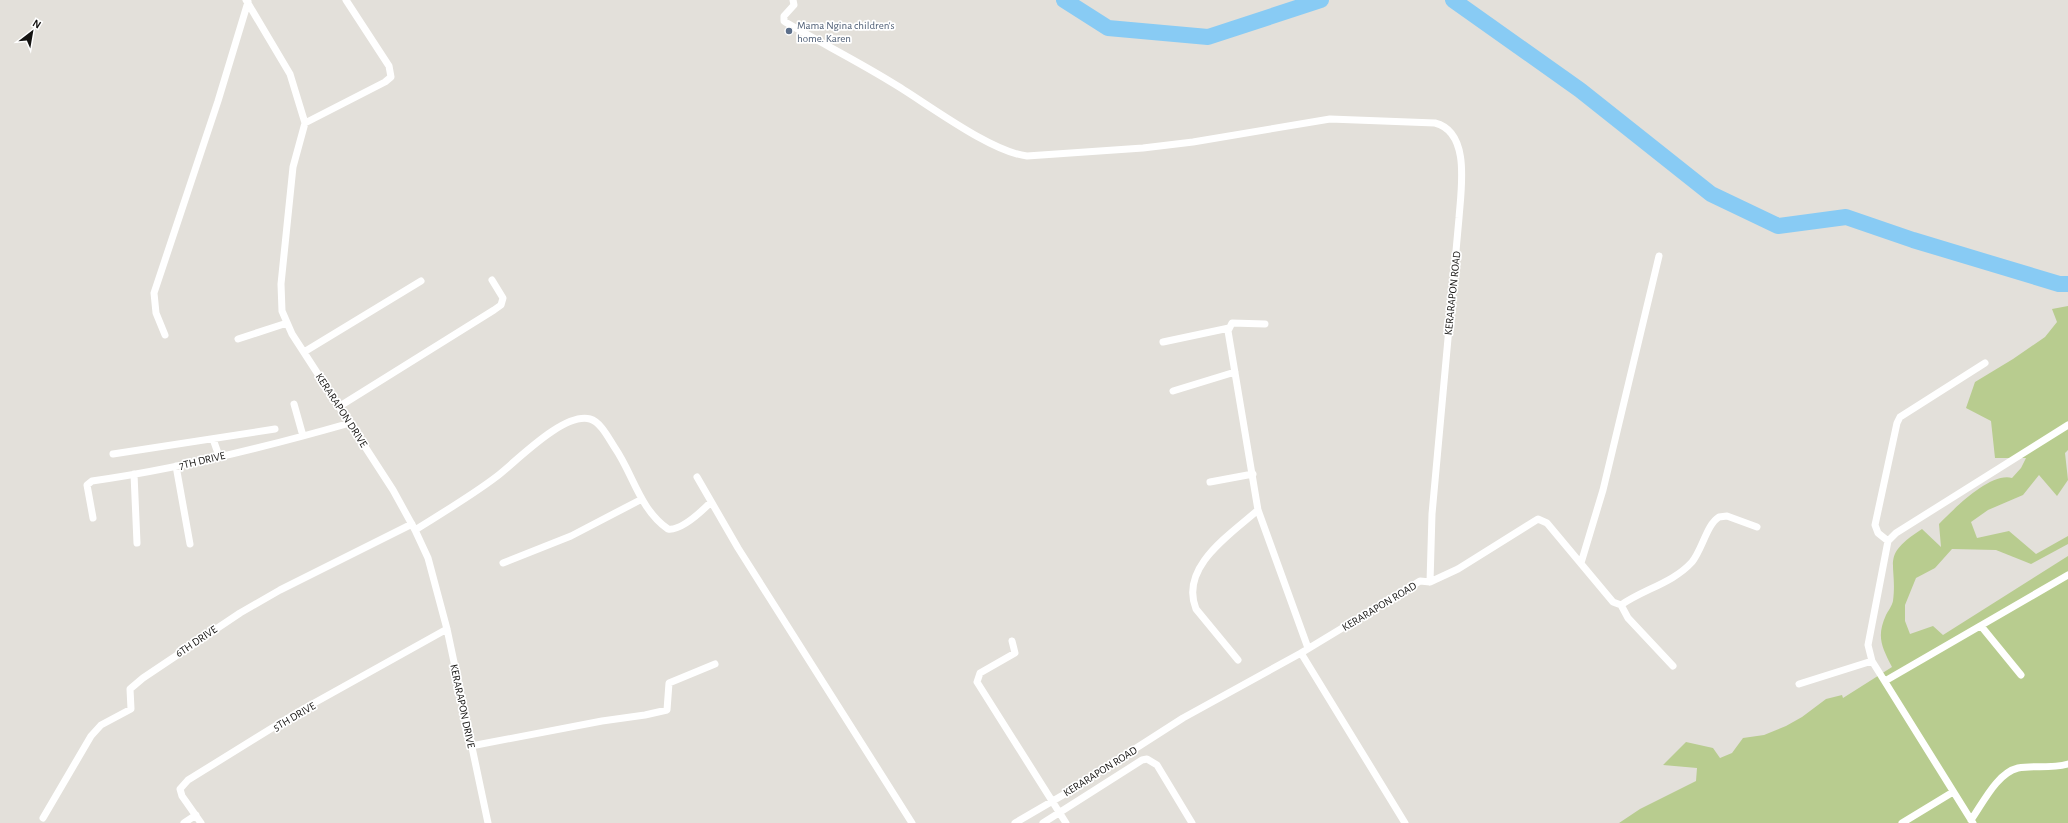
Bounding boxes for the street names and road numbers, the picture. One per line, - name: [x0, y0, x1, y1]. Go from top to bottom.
- street label: KERARAPON ROAD: [1443, 250, 1462, 336]
- street label: KERARAPON DRIVE: [314, 371, 370, 450]
- street label: 7TH DRIVE: [178, 450, 227, 471]
- street label: KERARAPON ROAD: [1340, 580, 1418, 633]
- street label: 6TH DRIVE: [174, 623, 220, 659]
- street label: KERARAPON DRIVE: [448, 663, 477, 750]
- street label: 5TH DRIVE: [271, 700, 318, 733]
- street label: KERARAPON ROAD: [1061, 744, 1139, 798]

